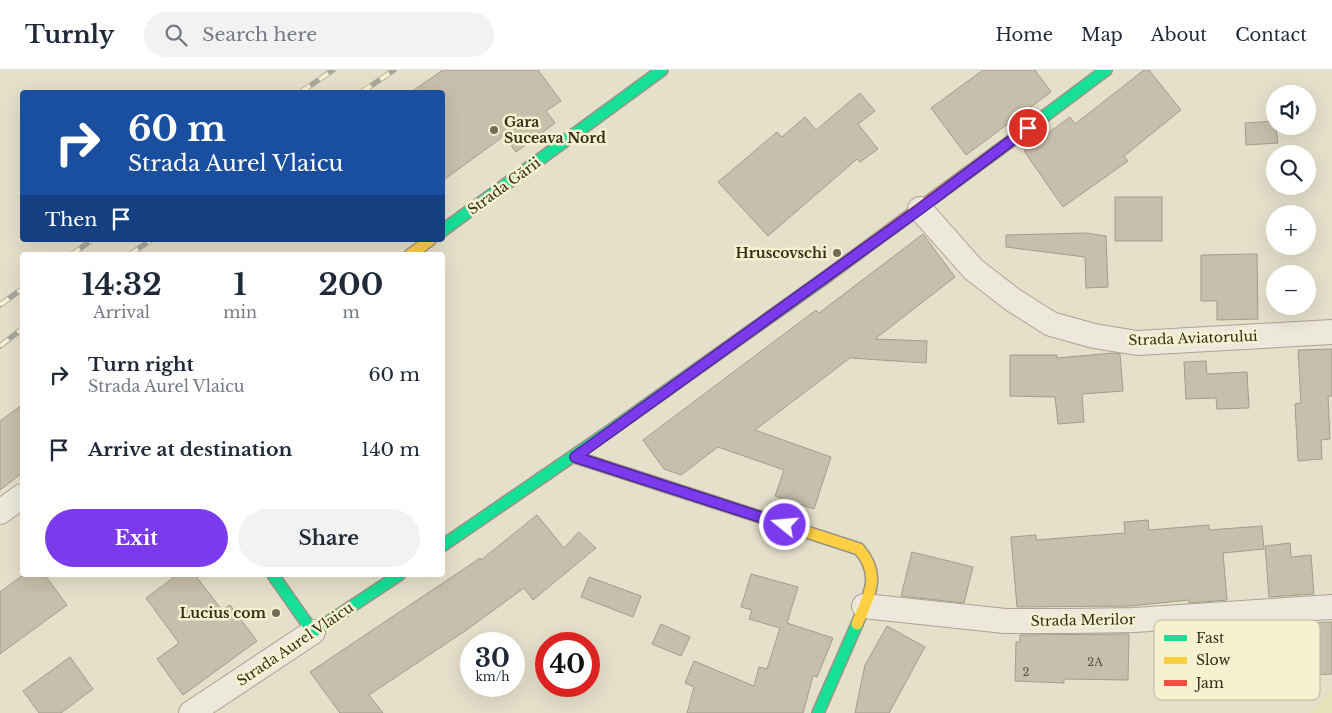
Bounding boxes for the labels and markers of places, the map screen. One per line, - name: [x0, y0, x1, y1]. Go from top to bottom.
- pin: [1007, 107, 1049, 149]
- place label: Gara Suceava Nord: [504, 113, 606, 147]
- marker: Gara Suceava Nord: [488, 124, 500, 136]
- place label: Hruscovschi: [736, 244, 827, 262]
- marker: Hruscovschi: [831, 247, 843, 259]
- place label: Lucius com: [180, 604, 267, 622]
- marker: Lucius com: [270, 607, 282, 619]

